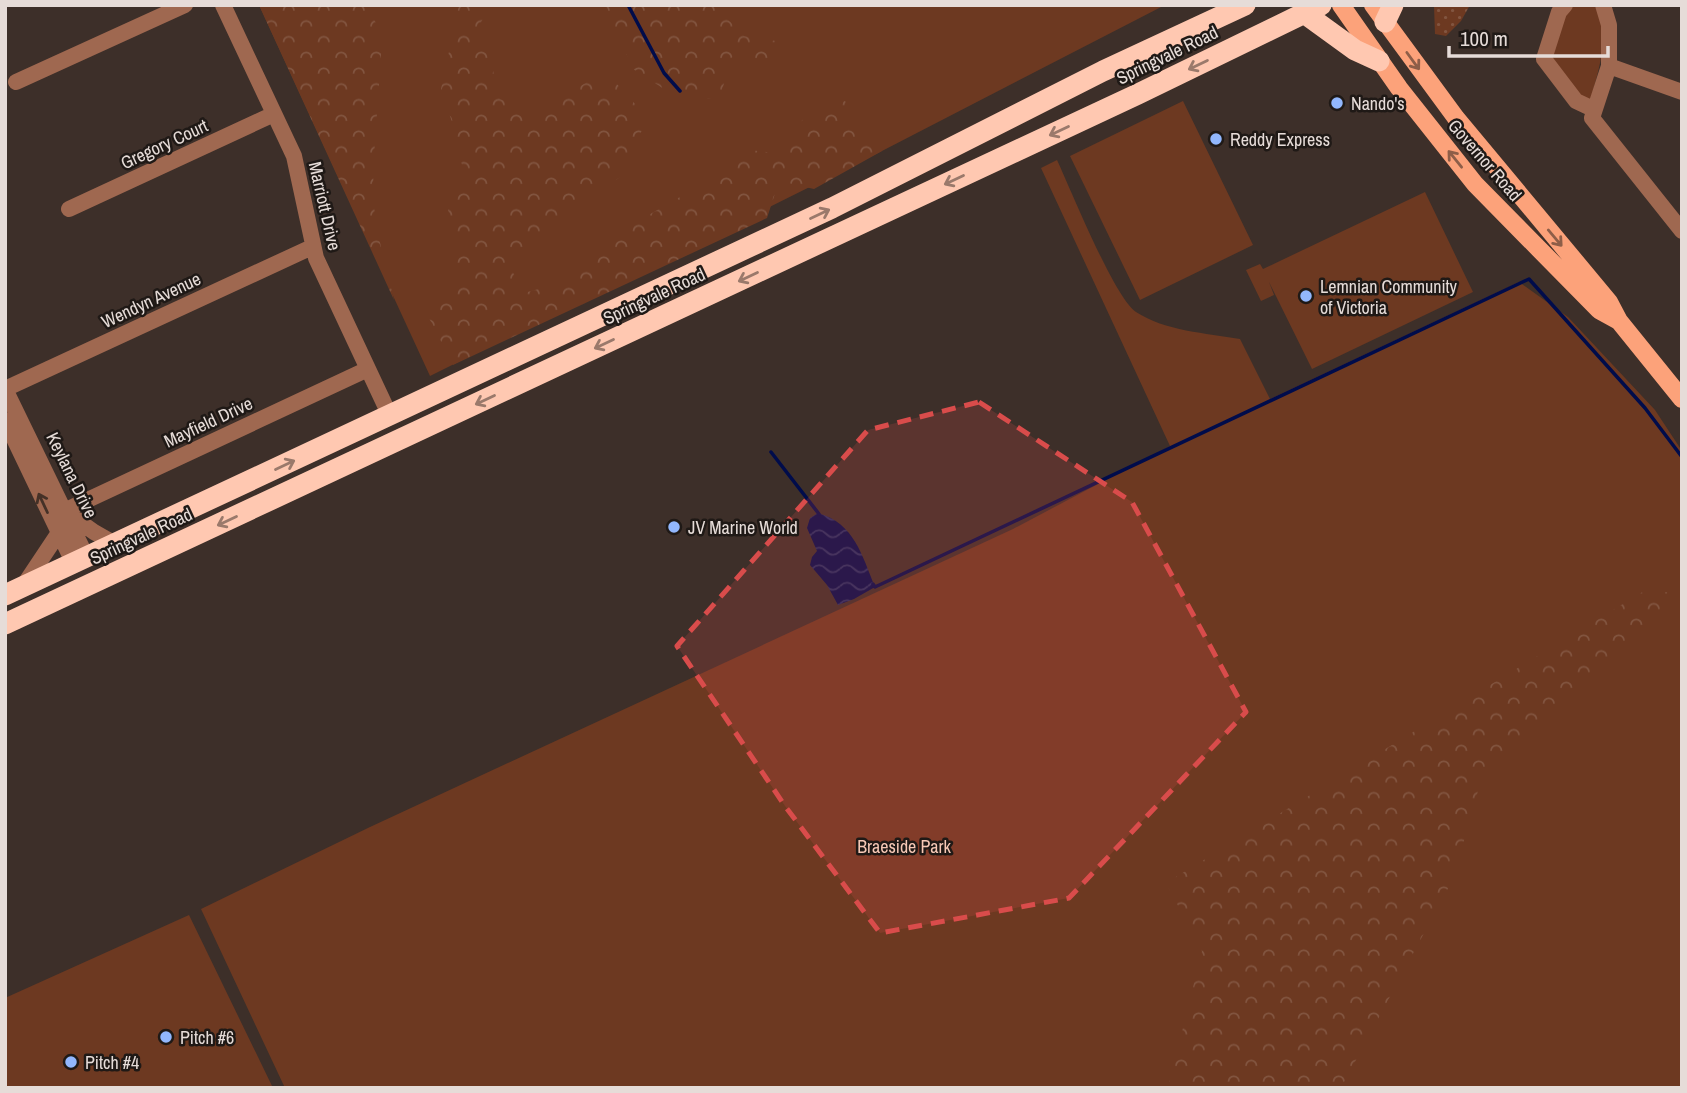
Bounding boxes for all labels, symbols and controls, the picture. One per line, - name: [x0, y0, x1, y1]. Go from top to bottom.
- scale bar: [1449, 14, 1608, 58]
- street label: Springvale Road: [1112, 20, 1222, 90]
- text: 100 m: [1460, 24, 1508, 53]
- one-way arrow: [1405, 51, 1420, 69]
- one-way arrow: [1188, 59, 1209, 73]
- place label: Nando's: [1351, 91, 1405, 116]
- marker: Nando's: [1329, 95, 1345, 111]
- street label: Gregory Court: [116, 113, 212, 175]
- street label: Governor Road: [1442, 114, 1528, 206]
- one-way arrow: [1049, 125, 1071, 138]
- place label: Reddy Express: [1230, 127, 1330, 152]
- marker: Reddy Express: [1208, 131, 1224, 147]
- one-way arrow: [1447, 151, 1462, 169]
- street label: Marriott Drive: [303, 159, 347, 253]
- one-way arrow: [944, 174, 965, 187]
- one-way arrow: [809, 207, 830, 220]
- one-way arrow: [1547, 228, 1563, 246]
- street label: Springvale Road: [599, 261, 709, 331]
- street label: Wendyn Avenue: [97, 266, 205, 334]
- one-way arrow: [738, 270, 759, 284]
- place label: Lemnian Community of Victoria: [1320, 274, 1458, 320]
- marker: Lemnian Community of Victoria: [1298, 288, 1314, 304]
- one-way arrow: [594, 338, 615, 352]
- street label: Mayfield Drive: [160, 391, 256, 453]
- one-way arrow: [475, 394, 497, 407]
- street label: Keylana Drive: [40, 428, 104, 522]
- one-way arrow: [274, 457, 295, 471]
- one-way arrow: [36, 493, 49, 514]
- street label: Springvale Road: [86, 501, 196, 571]
- one-way arrow: [217, 515, 238, 528]
- place label: JV Marine World: [688, 515, 798, 540]
- marker: JV Marine World: [666, 519, 682, 535]
- park label: Braeside Park: [857, 834, 951, 859]
- place label: Pitch #6: [180, 1025, 234, 1050]
- marker: Pitch #6: [158, 1029, 174, 1045]
- place label: Pitch #4: [85, 1050, 139, 1075]
- marker: Pitch #4: [63, 1054, 79, 1070]

